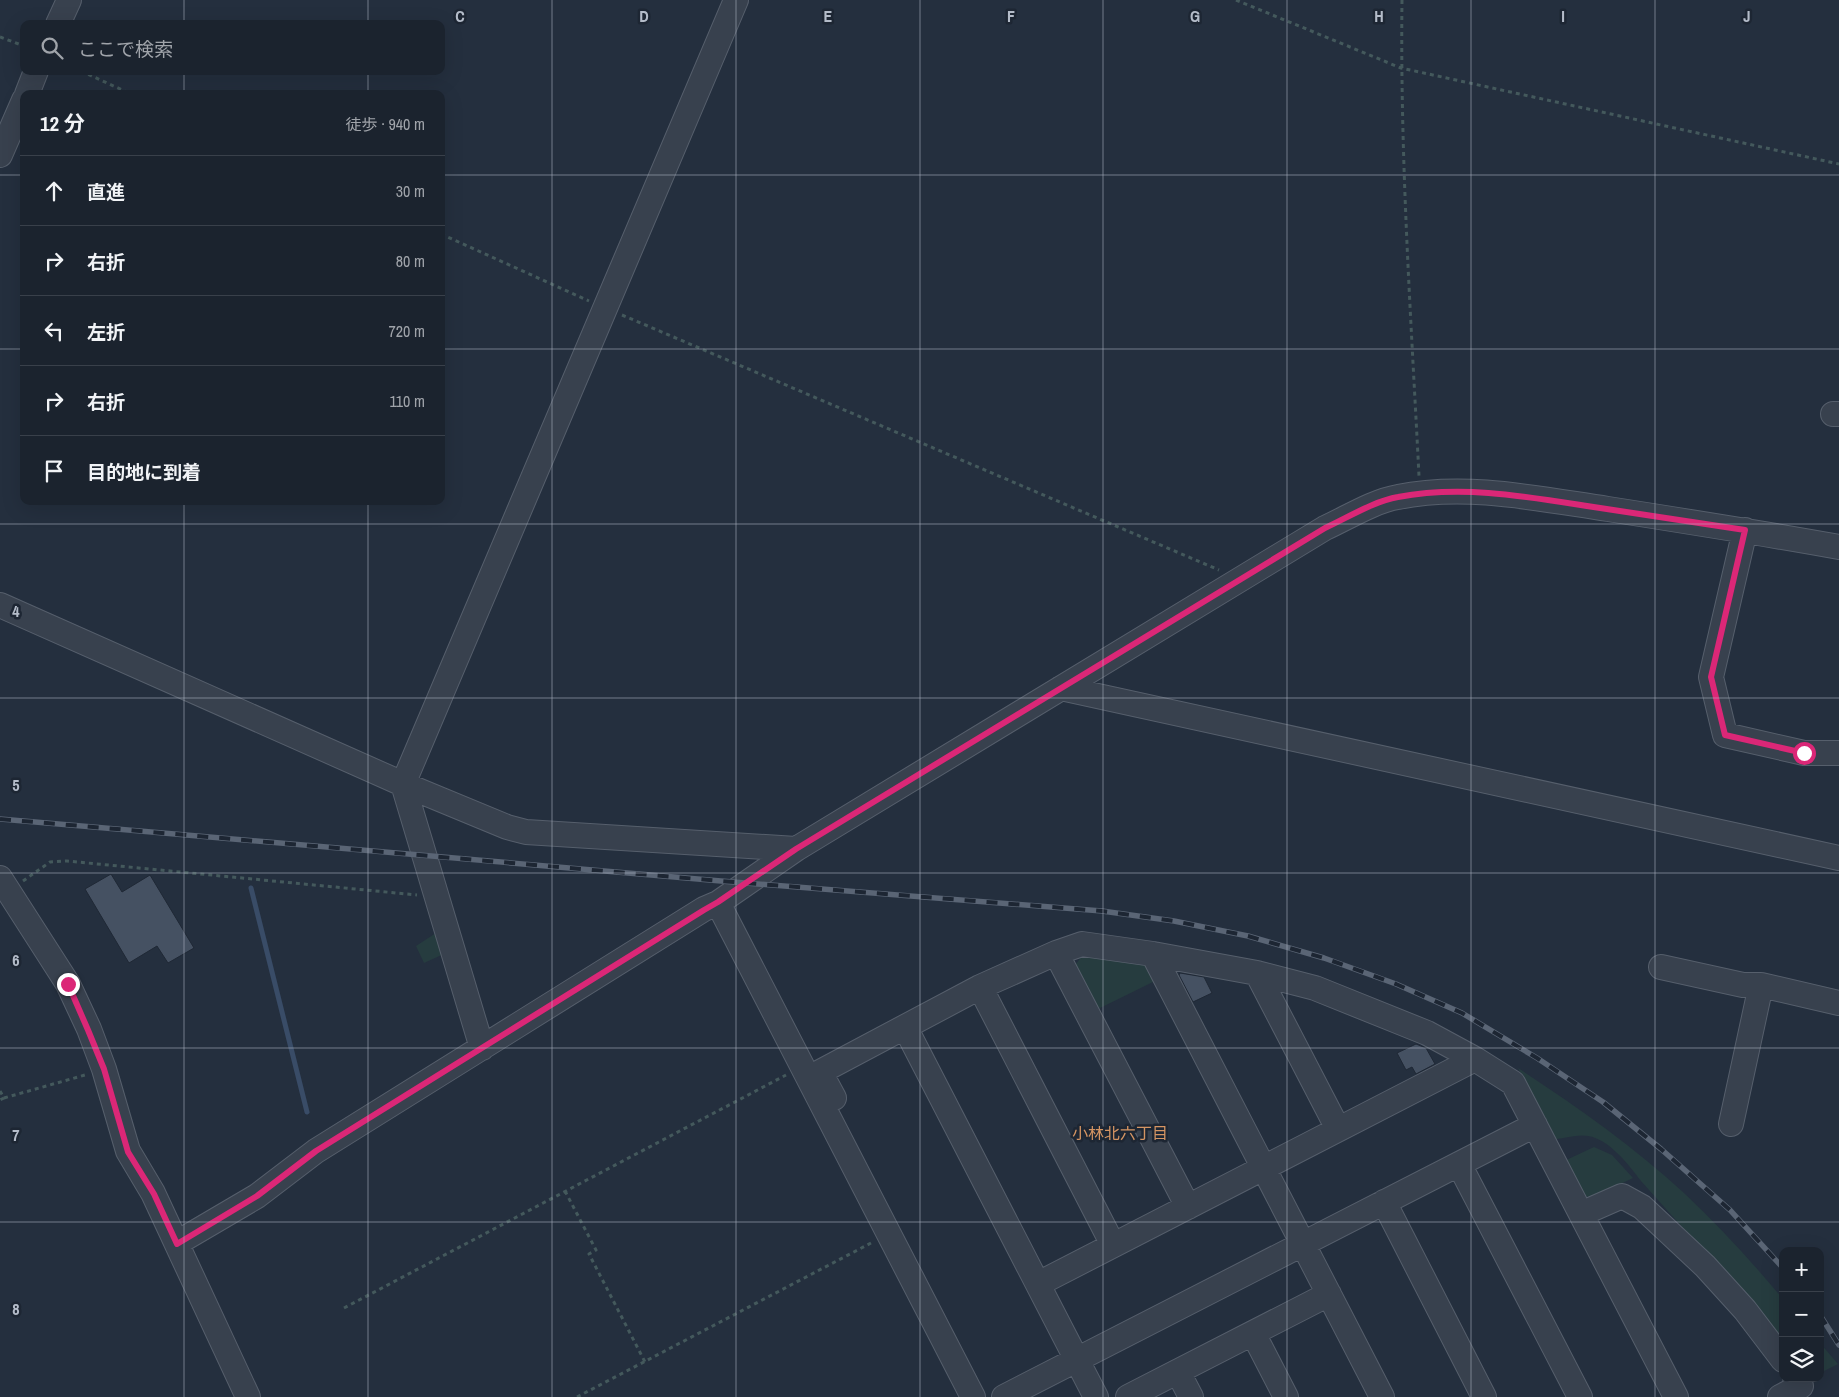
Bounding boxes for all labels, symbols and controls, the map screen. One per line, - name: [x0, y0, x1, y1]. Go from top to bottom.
- text: C: [455, 5, 465, 27]
- text: D: [639, 5, 649, 27]
- text: E: [824, 5, 833, 27]
- text: F: [1007, 5, 1015, 27]
- text: G: [1190, 5, 1200, 27]
- text: H: [1374, 5, 1384, 27]
- text: I: [1561, 5, 1565, 27]
- text: J: [1743, 5, 1751, 27]
- search box: [20, 20, 445, 75]
- icon: search: [38, 34, 66, 62]
- text: ここで検索: [78, 36, 173, 62]
- text: 12 分: [40, 109, 85, 138]
- text: 徒歩 · 940 m: [346, 113, 425, 135]
- icon: ahead: [40, 177, 68, 205]
- text: 直進: [87, 179, 125, 205]
- text: 30 m: [396, 180, 425, 202]
- icon: right: [40, 247, 68, 275]
- text: 右折: [87, 249, 125, 275]
- text: 80 m: [396, 250, 425, 272]
- icon: left: [40, 317, 68, 345]
- text: 左折: [87, 319, 125, 345]
- text: 720 m: [389, 320, 425, 342]
- icon: right: [40, 387, 68, 415]
- text: 右折: [87, 389, 125, 415]
- text: 110 m: [389, 390, 425, 412]
- icon: arrive: [40, 457, 68, 485]
- text: 目的地に到着: [87, 459, 201, 485]
- text: 4: [12, 600, 20, 622]
- route start: [1793, 742, 1816, 765]
- text: 5: [12, 774, 20, 796]
- text: 6: [12, 949, 20, 971]
- route end: [57, 973, 80, 996]
- district label: 小林北六丁目: [1072, 1122, 1168, 1144]
- text: 7: [12, 1124, 20, 1146]
- map controls: [1779, 1247, 1824, 1382]
- button: +: [1779, 1247, 1824, 1292]
- button: −: [1779, 1292, 1824, 1337]
- text: 8: [12, 1298, 20, 1320]
- button: layers: [1779, 1337, 1824, 1382]

